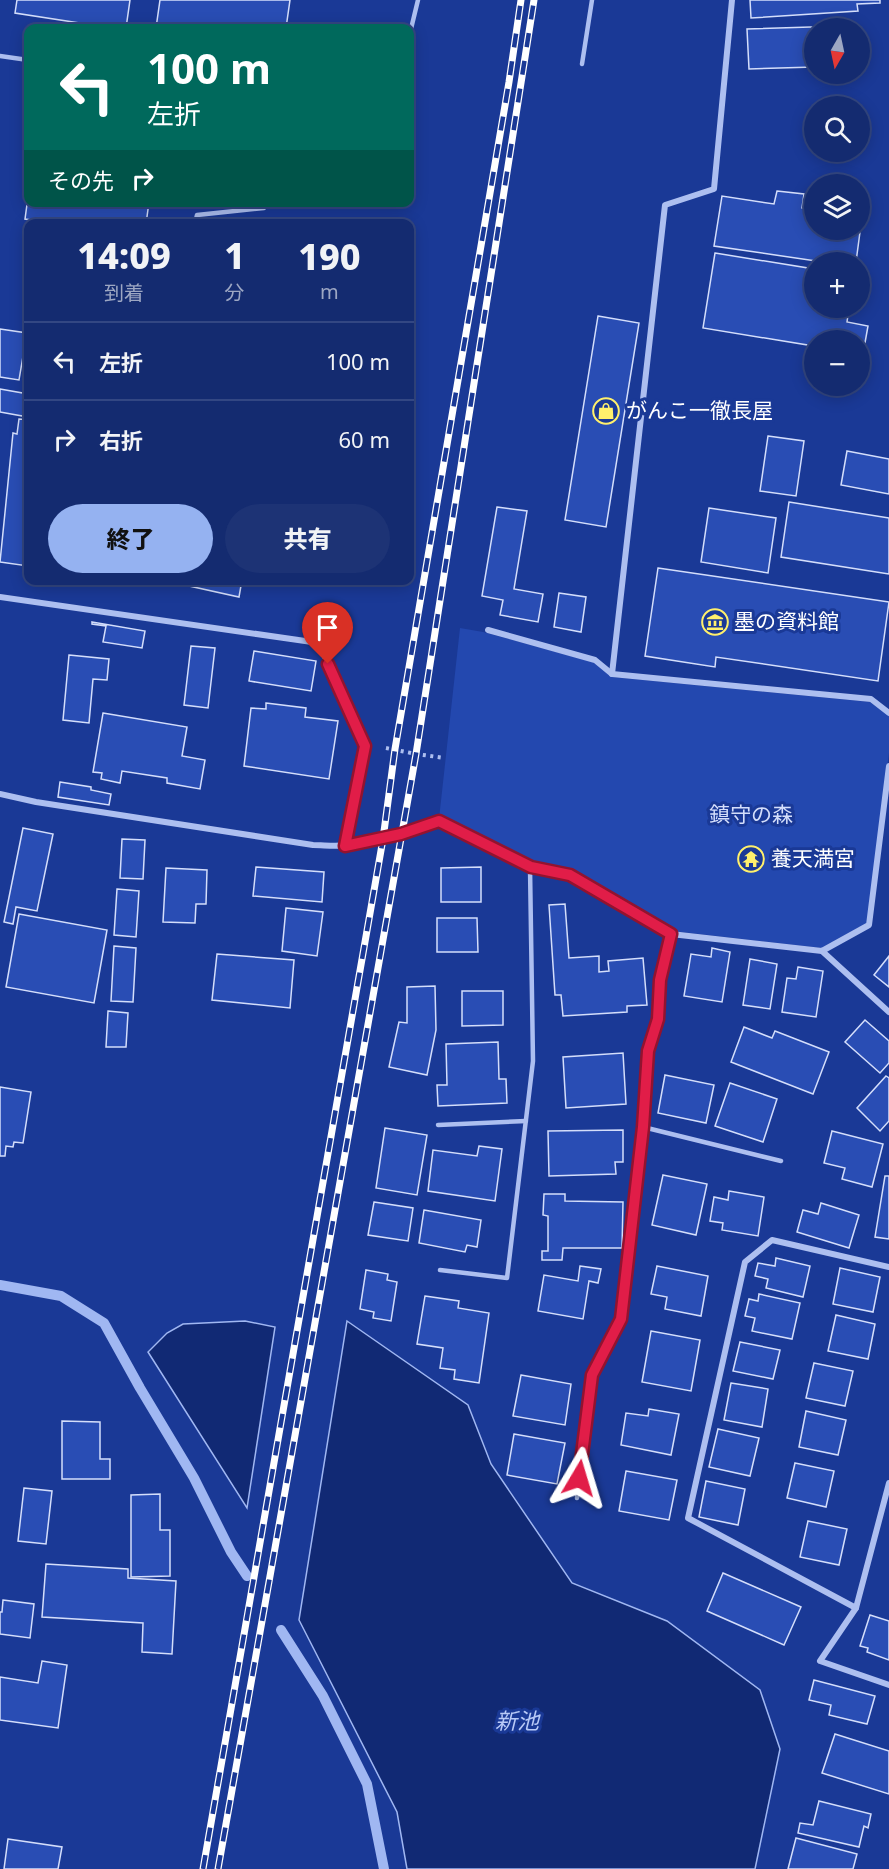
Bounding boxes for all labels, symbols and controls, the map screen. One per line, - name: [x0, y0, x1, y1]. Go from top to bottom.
- north arrow: [804, 18, 870, 84]
- map controls: [804, 18, 870, 396]
- text: 100 m: [147, 39, 271, 96]
- icon: left: [48, 48, 126, 126]
- text: 左折: [147, 95, 201, 132]
- button: search: [804, 96, 870, 162]
- icon: right: [126, 162, 159, 195]
- text: その先: [48, 165, 114, 195]
- button: layers: [804, 174, 870, 240]
- text: 14:09: [77, 231, 171, 280]
- text: 1: [224, 231, 245, 280]
- text: 190: [298, 232, 361, 281]
- button: +: [804, 252, 870, 318]
- text: m: [320, 278, 339, 305]
- text: 到着: [104, 279, 144, 306]
- text: 分: [225, 279, 245, 306]
- button: −: [804, 330, 870, 396]
- icon: left: [48, 345, 81, 378]
- text: 100 m: [326, 346, 390, 376]
- text: 左折: [99, 347, 143, 377]
- shop icon: がんこ一徹長屋: [591, 396, 621, 426]
- place label: がんこ一徹長屋: [626, 396, 773, 424]
- icon: right: [48, 423, 81, 456]
- text: 60 m: [339, 424, 390, 454]
- text: 右折: [99, 425, 143, 455]
- button: 終了: [48, 504, 213, 573]
- button: 共有: [225, 504, 390, 573]
- pin: [302, 602, 353, 664]
- museum icon: 墨の資料館: [700, 607, 730, 637]
- place label: 墨の資料館: [734, 607, 839, 635]
- icon: arrive: [311, 611, 344, 644]
- park label: 鎮守の森: [709, 800, 793, 828]
- temple icon: 養天満宮: [736, 844, 766, 874]
- place label: 養天満宮: [771, 844, 855, 872]
- position arrow: [547, 1446, 611, 1510]
- water label: 新池: [495, 1705, 541, 1735]

